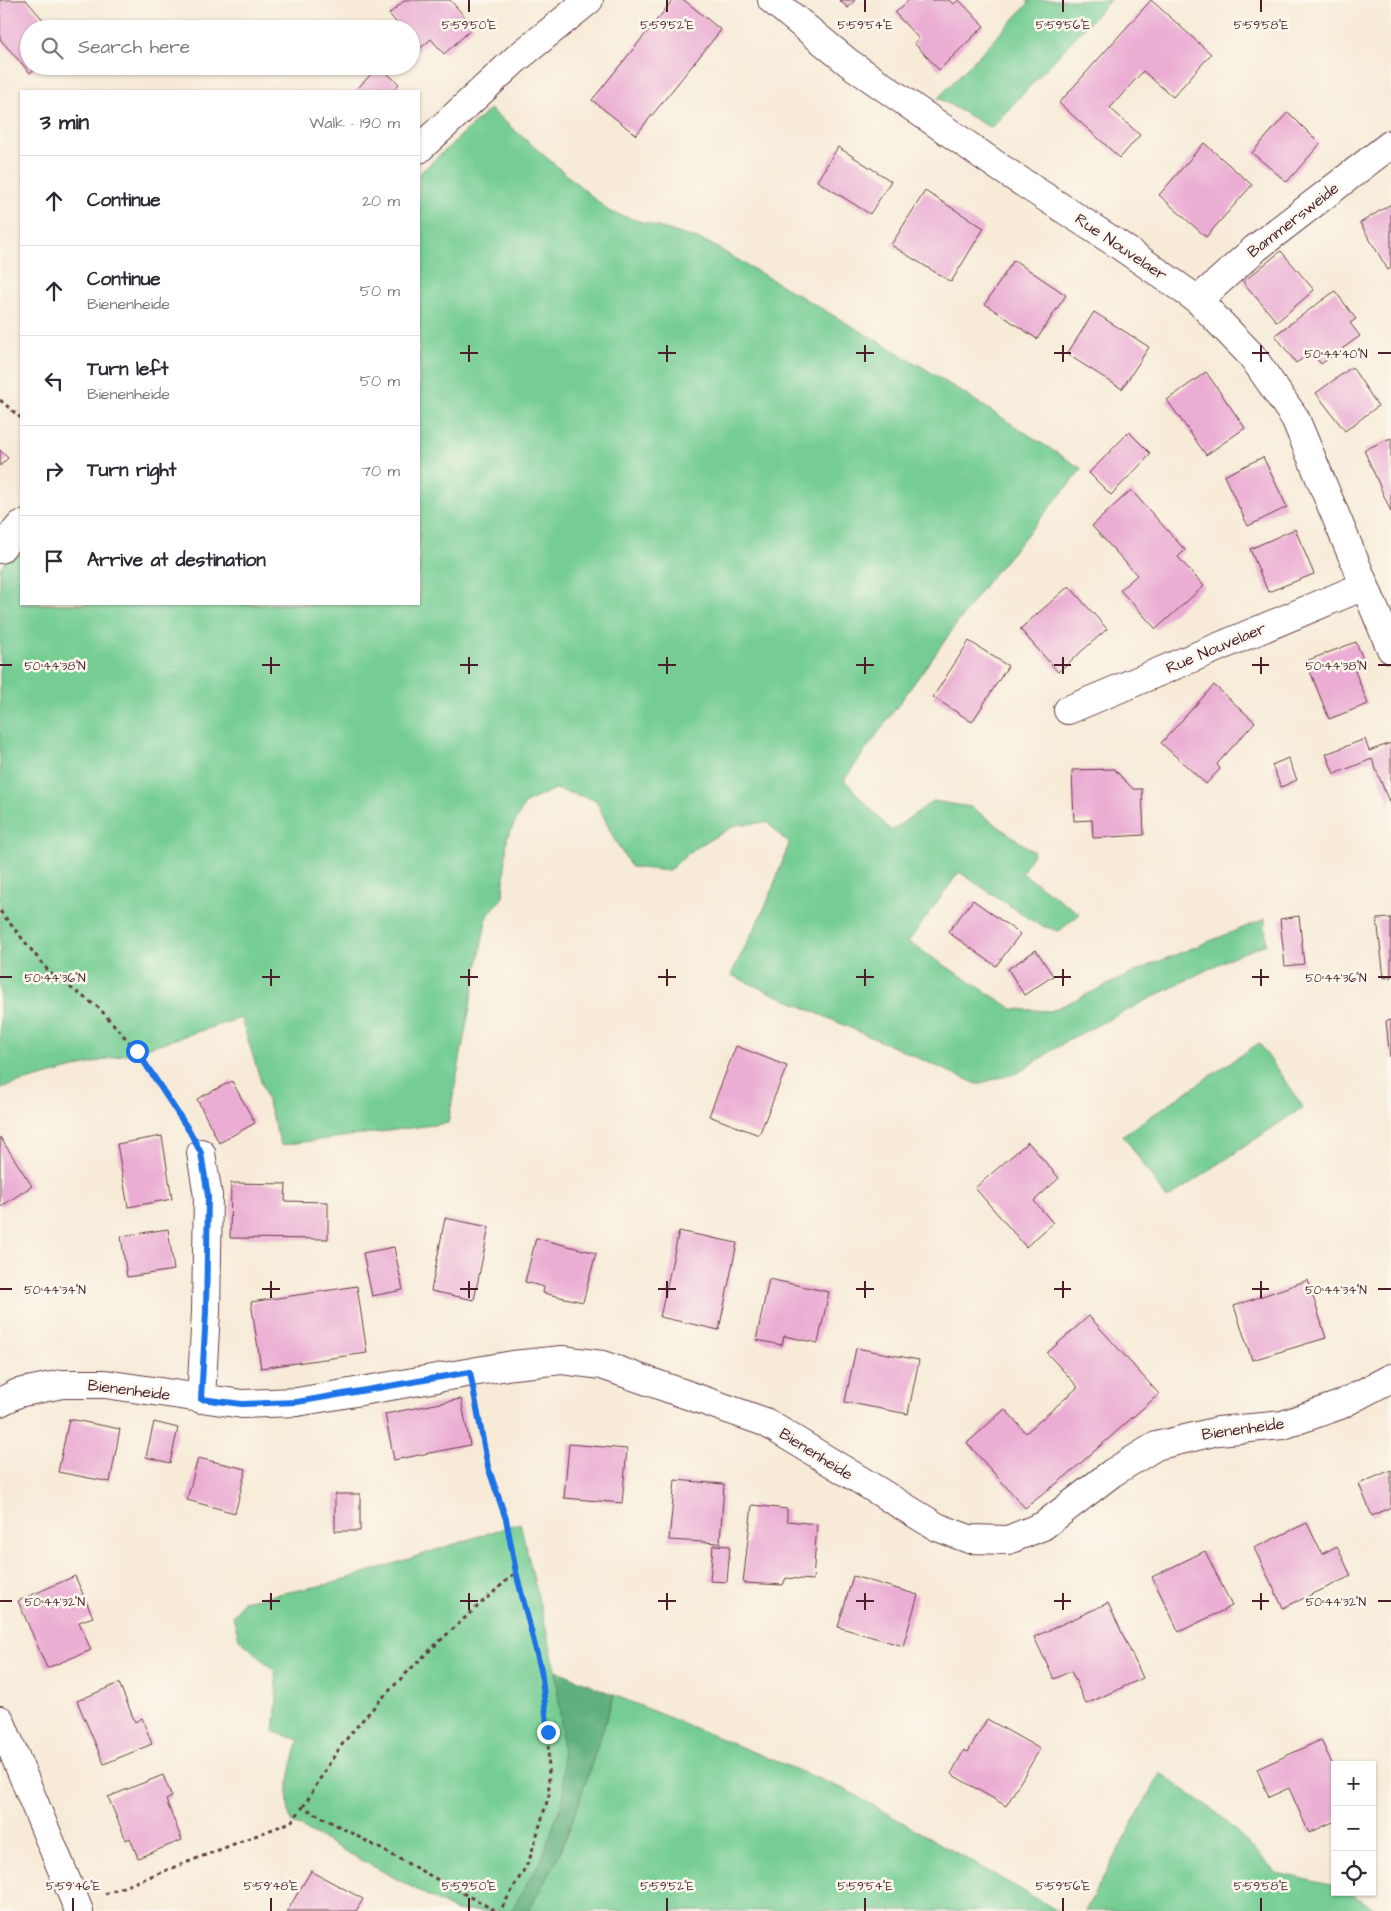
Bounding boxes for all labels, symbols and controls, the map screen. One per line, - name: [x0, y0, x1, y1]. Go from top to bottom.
- text: 5°59'50"E: [442, 17, 496, 34]
- text: 5°59'52"E: [640, 17, 694, 34]
- text: 5°59'54"E: [837, 17, 893, 34]
- text: 5°59'56"E: [1036, 17, 1090, 34]
- text: 5°59'58"E: [1234, 17, 1288, 34]
- search box: [20, 20, 420, 75]
- icon: search: [38, 34, 66, 62]
- text: Search here: [78, 34, 190, 61]
- text: 3 min: [40, 108, 89, 137]
- text: Walk · 190 m: [309, 112, 400, 134]
- street label: Bammersweide: [1243, 177, 1344, 263]
- icon: ahead: [40, 187, 68, 215]
- text: Continue: [87, 187, 161, 214]
- text: 20 m: [362, 190, 400, 212]
- street label: Rue Nouvelaer: [1071, 208, 1172, 286]
- text: Continue: [87, 266, 161, 293]
- icon: ahead: [40, 277, 68, 305]
- text: 50 m: [360, 280, 400, 302]
- text: Bienenheide: [87, 293, 170, 315]
- text: 50°44'40"N: [1304, 346, 1368, 363]
- text: Turn left: [87, 356, 168, 383]
- icon: left: [40, 367, 68, 395]
- text: 50 m: [360, 370, 400, 392]
- text: Bienenheide: [87, 383, 170, 405]
- icon: right: [40, 457, 68, 485]
- text: Turn right: [87, 457, 176, 484]
- text: 70 m: [361, 460, 400, 482]
- icon: arrive: [40, 547, 68, 575]
- text: Arrive at destination: [87, 547, 266, 574]
- street label: Rue Nouvelaer: [1163, 617, 1270, 679]
- text: 50°44'38"N: [24, 658, 86, 675]
- text: 50°44'38"N: [1305, 658, 1367, 675]
- text: 50°44'36"N: [25, 970, 86, 987]
- text: 50°44'36"N: [1306, 970, 1367, 987]
- route start: [126, 1040, 149, 1063]
- text: 50°44'34"N: [24, 1282, 86, 1299]
- text: 50°44'34"N: [1305, 1282, 1367, 1299]
- street label: Bienenheide: [86, 1374, 172, 1406]
- street label: Bienenheide: [1200, 1412, 1286, 1446]
- street label: Bienenheide: [775, 1423, 857, 1485]
- text: 50°44'32"N: [25, 1594, 86, 1611]
- text: 50°44'32"N: [1306, 1594, 1367, 1611]
- route end: [537, 1721, 560, 1744]
- map controls: [1331, 1761, 1376, 1896]
- button: +: [1331, 1761, 1376, 1806]
- button: −: [1331, 1806, 1376, 1851]
- button: locate: [1331, 1851, 1376, 1896]
- text: 5°59'46"E: [46, 1878, 100, 1895]
- text: 5°59'48"E: [244, 1878, 298, 1895]
- text: 5°59'50"E: [442, 1878, 496, 1895]
- text: 5°59'52"E: [640, 1878, 694, 1895]
- text: 5°59'54"E: [837, 1878, 893, 1895]
- text: 5°59'56"E: [1036, 1878, 1090, 1895]
- text: 5°59'58"E: [1234, 1878, 1288, 1895]

